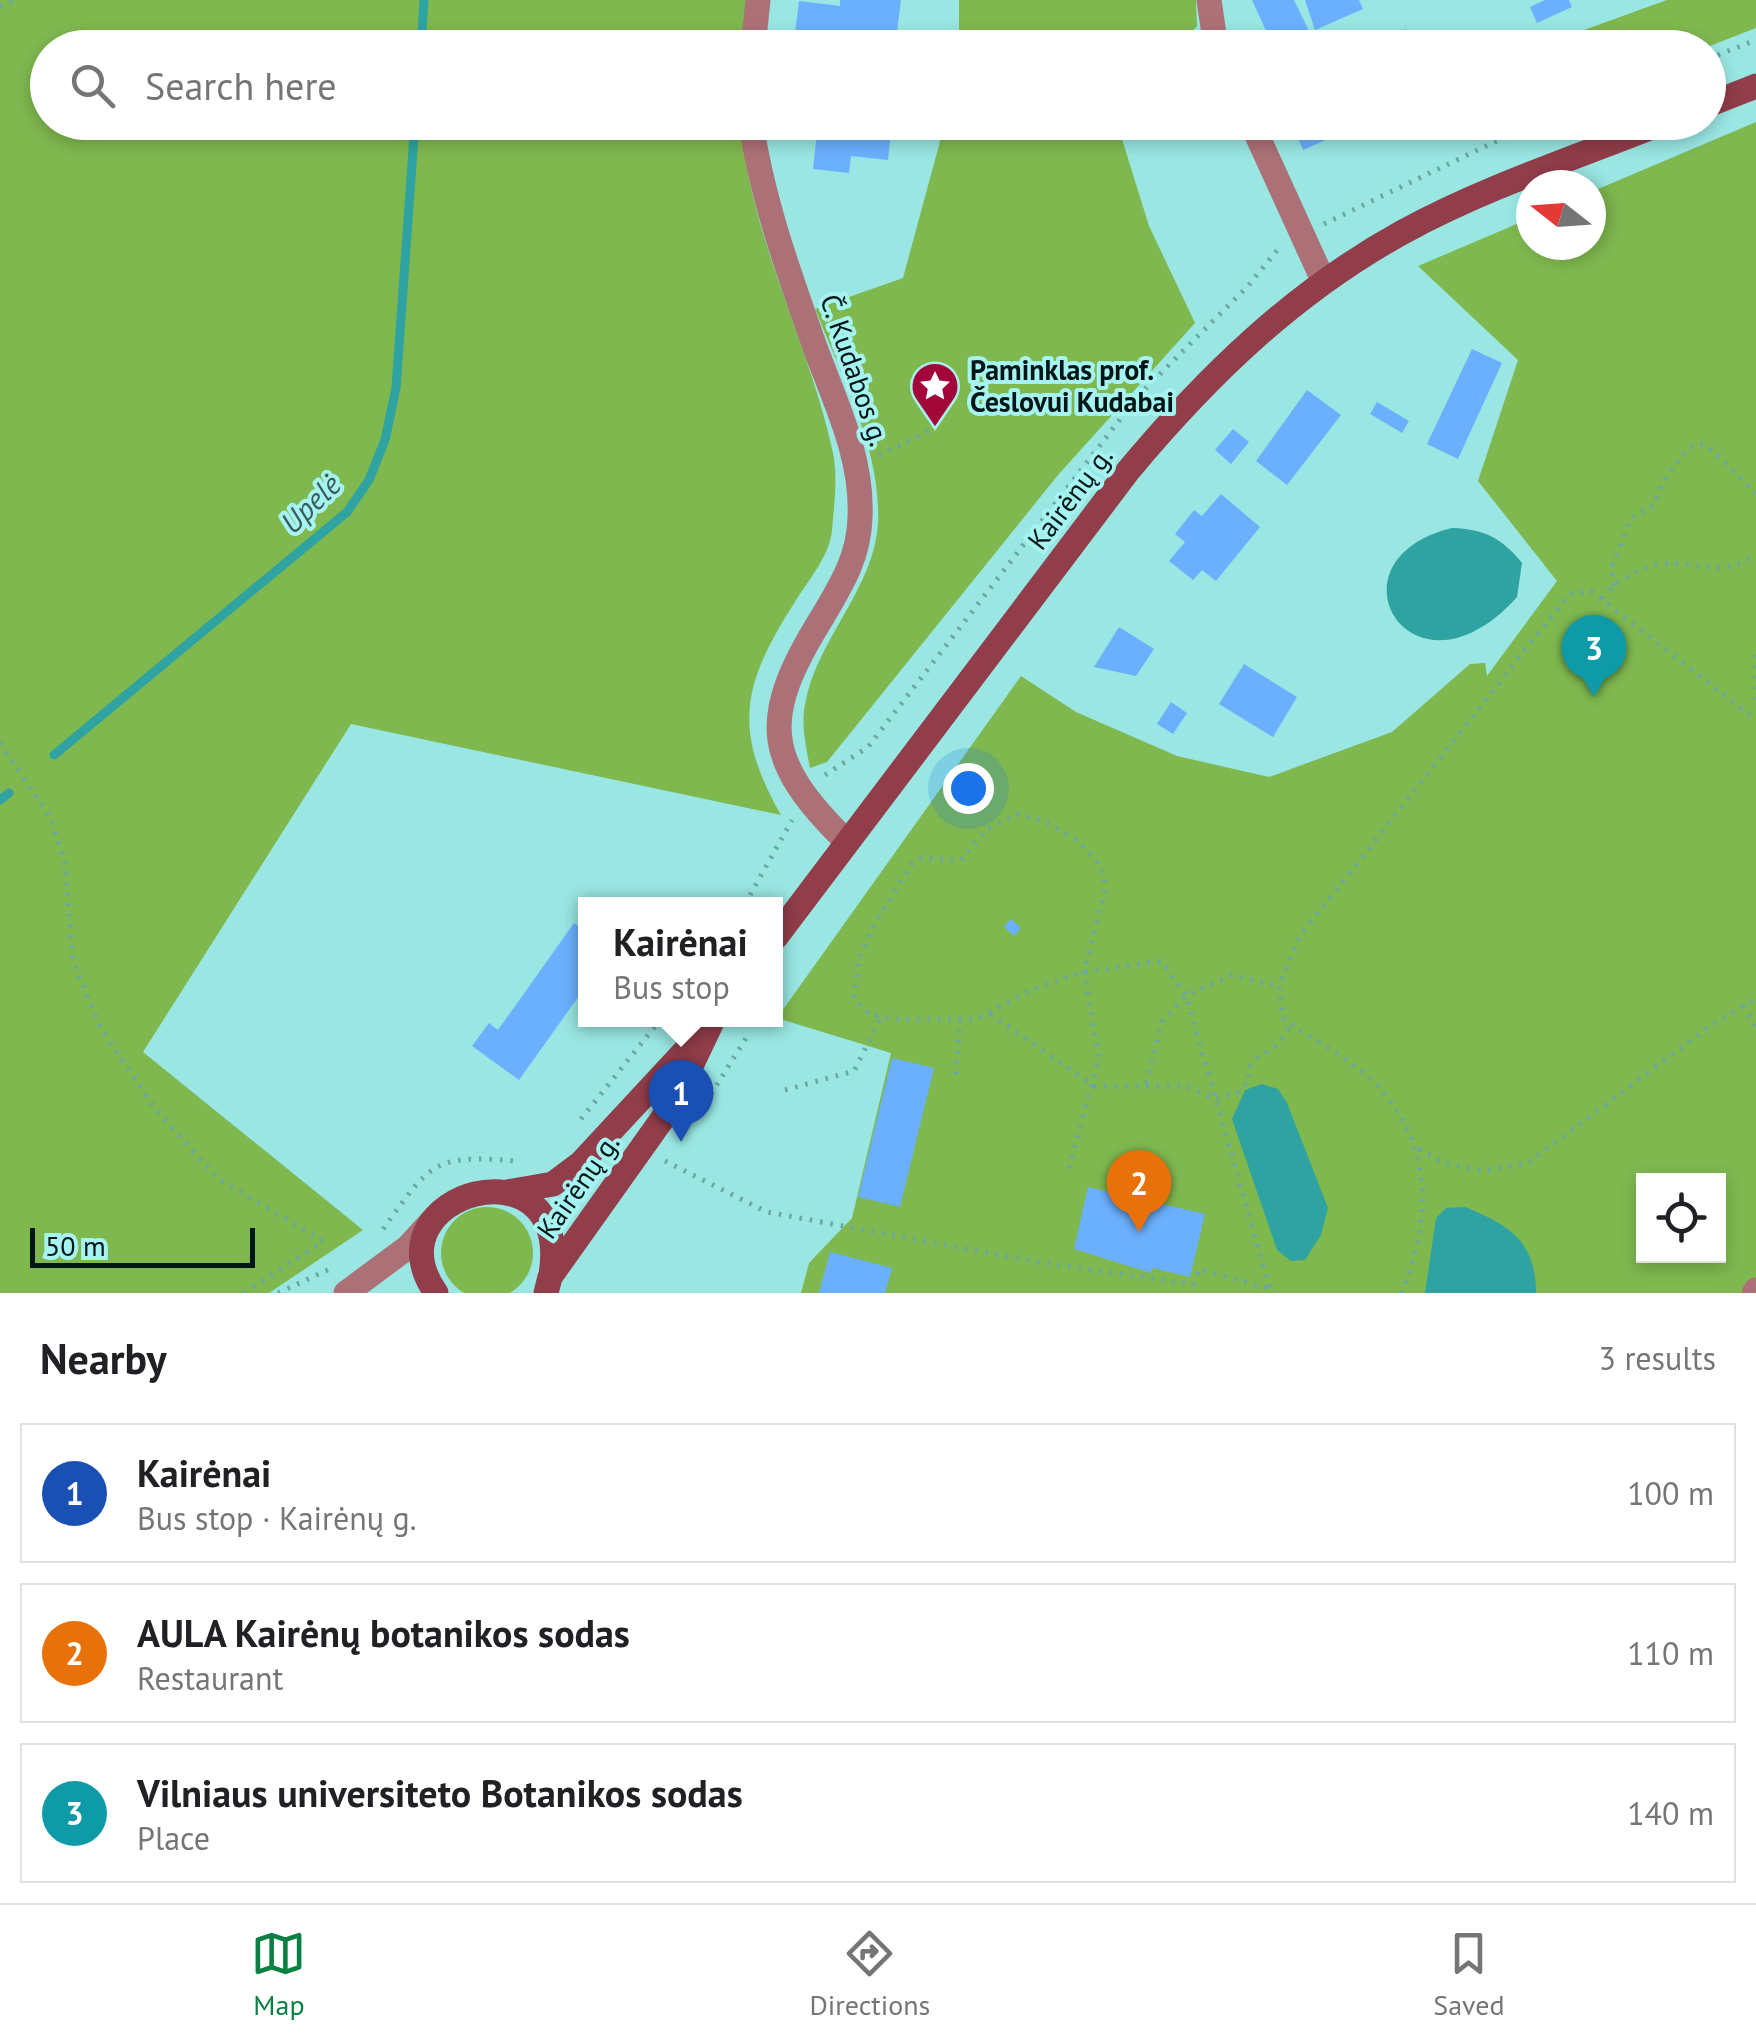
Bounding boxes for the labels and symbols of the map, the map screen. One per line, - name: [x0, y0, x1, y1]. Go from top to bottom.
- north arrow: [1516, 170, 1606, 260]
- street label: Č. Kudabos g.: [812, 289, 899, 451]
- place label: Paminklas prof. Česlovui Kudabai: [970, 351, 1174, 420]
- place icon: Paminklas prof. Česlovui Kudabai: [909, 360, 961, 428]
- street label: Kairėnų g.: [1019, 439, 1121, 557]
- water label: Upelė: [271, 465, 349, 541]
- pin: 3: [1562, 614, 1626, 697]
- your location: [943, 763, 994, 814]
- pin: 1: [648, 1060, 714, 1142]
- street label: Kairėnų g.: [528, 1126, 627, 1246]
- pin: 2: [1106, 1150, 1172, 1232]
- scale bar: [30, 1223, 255, 1268]

